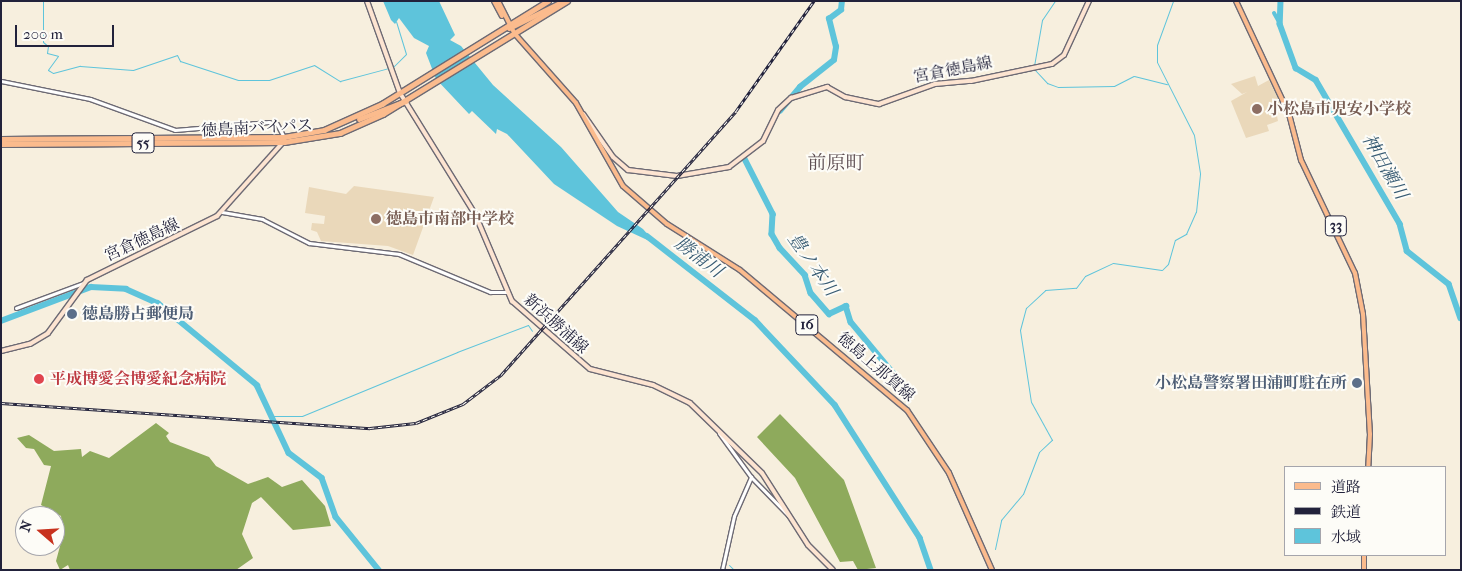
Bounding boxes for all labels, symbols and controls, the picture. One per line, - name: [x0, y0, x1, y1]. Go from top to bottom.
- scale bar: [18, 15, 116, 47]
- text: 200 m: [23, 25, 63, 43]
- street label: 宮倉徳島線: [912, 53, 994, 87]
- place label: 小松島市児安小学校: [1267, 99, 1411, 119]
- marker: 小松島市児安小学校: [1251, 103, 1263, 115]
- street label: 徳島南バイパス: [201, 115, 313, 141]
- road number: 55: [130, 130, 156, 156]
- water label: 神田瀬川: [1357, 130, 1411, 204]
- district label: 前原町: [808, 153, 864, 175]
- place label: 徳島市南部中学校: [386, 209, 514, 229]
- marker: 徳島市南部中学校: [370, 213, 382, 225]
- street label: 宮倉徳島線: [102, 214, 182, 266]
- road number: 33: [1325, 214, 1347, 238]
- water label: 豊ノ本川: [783, 229, 841, 301]
- water label: 勝浦川: [670, 233, 726, 283]
- street label: 新浜勝浦線: [520, 290, 592, 358]
- place label: 徳島勝占郵便局: [82, 304, 194, 324]
- marker: 徳島勝占郵便局: [66, 308, 78, 320]
- road number: 16: [794, 312, 820, 338]
- street label: 徳島上那賀線: [833, 328, 919, 406]
- place label: 平成博愛会博愛紀念病院: [50, 369, 226, 389]
- marker: 平成博愛会博愛紀念病院: [32, 372, 46, 386]
- place label: 小松島警察署田浦町駐在所: [1155, 373, 1347, 393]
- marker: 小松島警察署田浦町駐在所: [1351, 377, 1363, 389]
- legend: [1284, 466, 1447, 556]
- text: 道路: [1331, 478, 1361, 496]
- text: 鉄道: [1331, 503, 1361, 521]
- north arrow: [15, 506, 65, 556]
- text: N: [17, 518, 36, 534]
- text: 水域: [1331, 528, 1361, 546]

